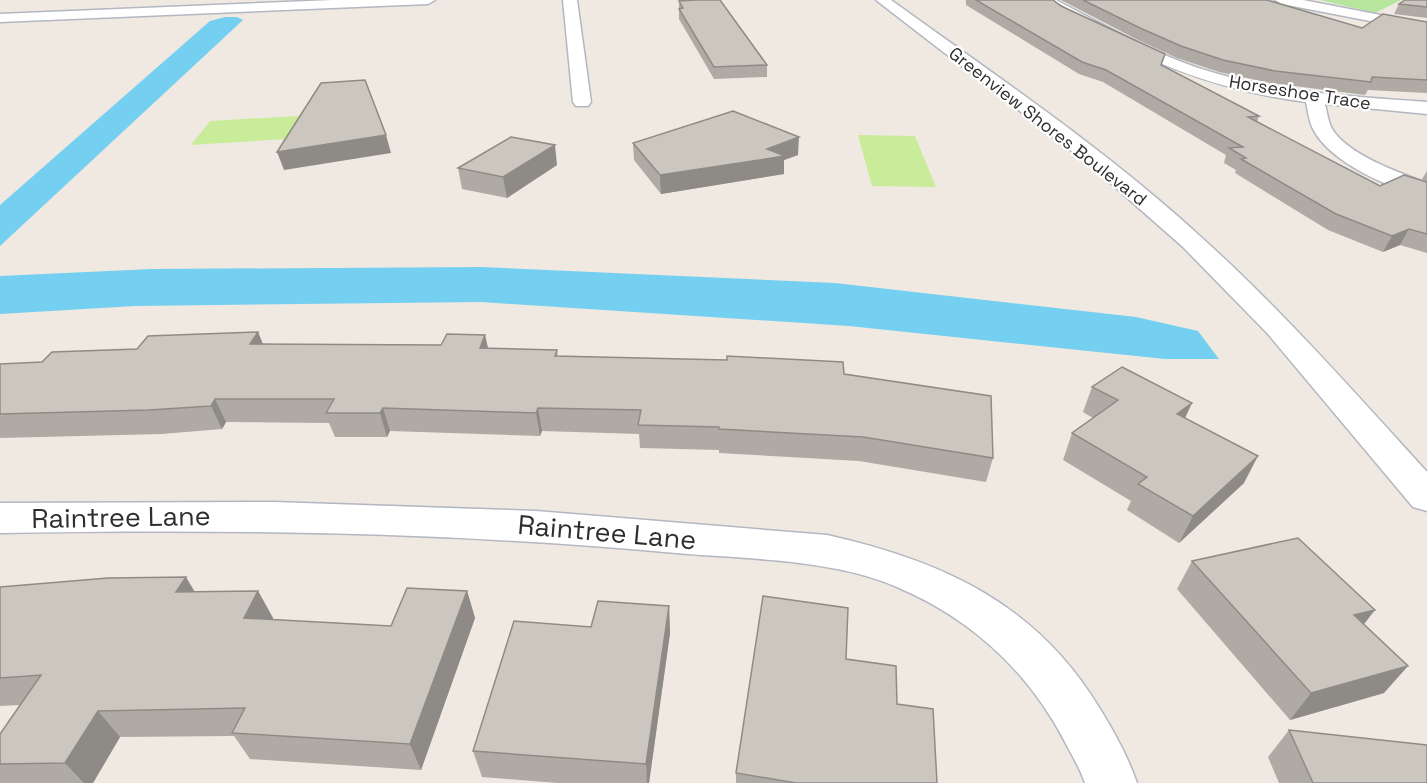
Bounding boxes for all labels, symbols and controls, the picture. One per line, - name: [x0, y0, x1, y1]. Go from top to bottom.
- street label: Greenview Shores Boulevard: [944, 42, 1152, 210]
- street label: Horseshoe Trace: [1227, 69, 1373, 115]
- street label: Raintree Lane: [31, 498, 211, 536]
- street label: Raintree Lane: [516, 507, 698, 557]

